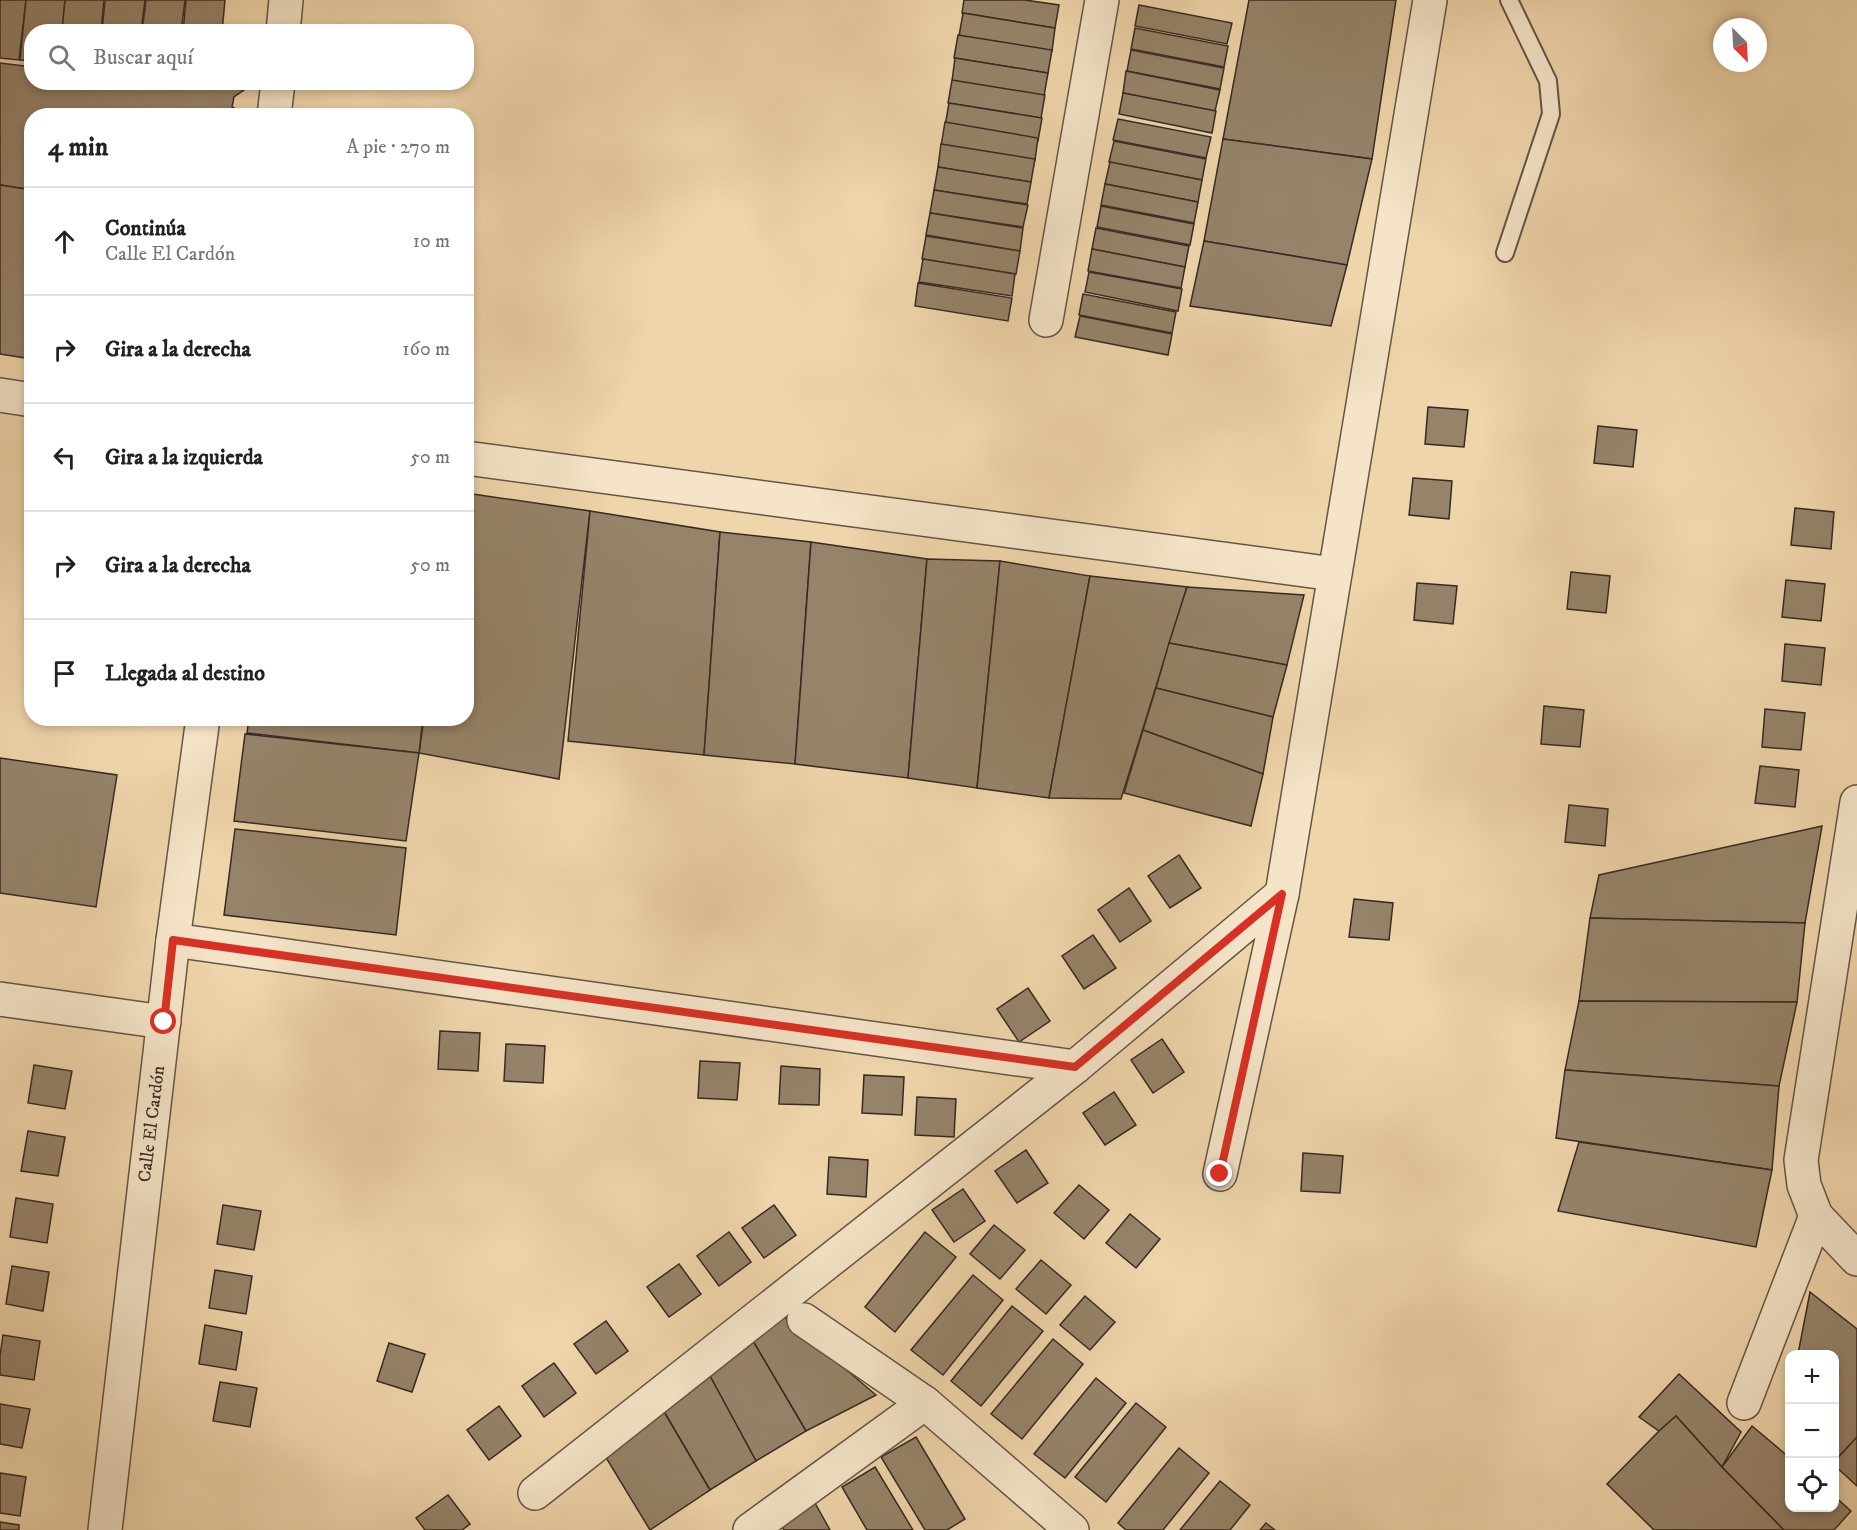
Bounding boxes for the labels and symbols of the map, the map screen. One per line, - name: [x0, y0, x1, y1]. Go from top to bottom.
- north arrow: [1713, 18, 1767, 72]
- route start: [150, 1008, 176, 1034]
- street label: Calle El Cardón: [134, 1064, 170, 1183]
- route end: [1206, 1160, 1232, 1186]

